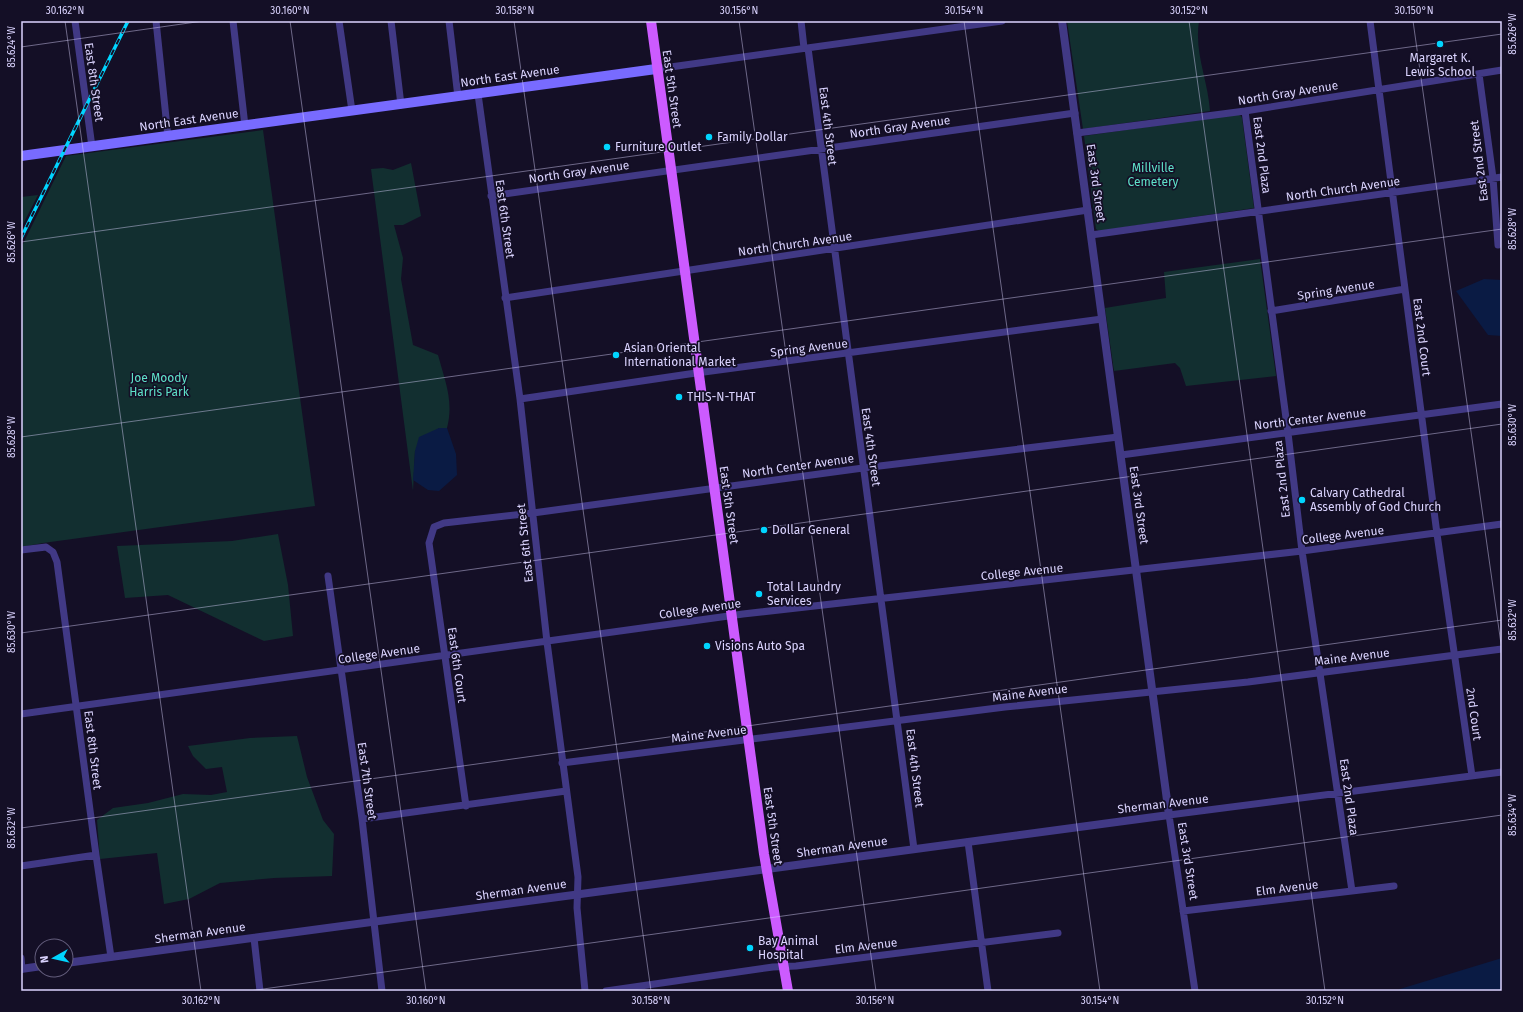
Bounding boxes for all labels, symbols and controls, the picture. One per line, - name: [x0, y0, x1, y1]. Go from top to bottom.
- text: 30.162°N: [46, 5, 84, 17]
- text: 30.160°N: [270, 5, 310, 17]
- text: 30.158°N: [496, 5, 534, 17]
- text: 30.156°N: [720, 5, 758, 17]
- text: 30.154°N: [945, 5, 983, 17]
- text: 30.152°N: [1170, 5, 1208, 17]
- text: 30.150°N: [1395, 5, 1433, 17]
- text: 85.626°W: [1507, 12, 1519, 55]
- text: 85.624°W: [6, 26, 18, 68]
- marker: Margaret K. Lewis School: [1435, 39, 1445, 49]
- street label: East 8th Street: [82, 42, 107, 123]
- street label: East 5th Street: [660, 49, 685, 130]
- place label: Margaret K. Lewis School: [1405, 51, 1475, 79]
- street label: North East Avenue: [460, 62, 560, 90]
- street label: North Gray Avenue: [1237, 78, 1339, 108]
- street label: East 4th Street: [816, 86, 840, 167]
- street label: North East Avenue: [139, 106, 239, 134]
- street label: North Gray Avenue: [849, 113, 951, 141]
- street label: East 2nd Plaza: [1250, 116, 1274, 194]
- street label: East 2nd Street: [1467, 119, 1491, 202]
- place label: Family Dollar: [717, 130, 788, 144]
- marker: Family Dollar: [704, 132, 714, 142]
- place label: Furniture Outlet: [615, 140, 702, 154]
- marker: Furniture Outlet: [602, 142, 612, 152]
- street label: East 3rd Street: [1084, 143, 1109, 224]
- street label: North Gray Avenue: [528, 158, 630, 186]
- park label: Millville Cemetery: [1127, 161, 1179, 189]
- street label: North Church Avenue: [1285, 174, 1401, 204]
- street label: East 6th Street: [493, 179, 518, 260]
- text: 85.628°W: [1507, 207, 1519, 250]
- text: 85.626°W: [6, 220, 18, 263]
- street label: North Church Avenue: [737, 229, 853, 259]
- street label: Spring Avenue: [1296, 277, 1376, 303]
- street label: East 2nd Court: [1410, 297, 1434, 377]
- street label: Spring Avenue: [769, 336, 849, 360]
- place label: Asian Oriental International Market: [624, 341, 736, 369]
- marker: Asian Oriental International Market: [611, 350, 621, 360]
- park label: Joe Moody Harris Park: [129, 371, 190, 399]
- place label: THIS-N-THAT: [687, 390, 756, 404]
- marker: THIS-N-THAT: [674, 392, 684, 402]
- text: 85.630°W: [1507, 403, 1519, 446]
- street label: North Center Avenue: [1253, 405, 1367, 433]
- street label: East 4th Street: [859, 407, 884, 488]
- text: 85.628°W: [6, 415, 18, 458]
- street label: East 2nd Plaza: [1271, 440, 1293, 518]
- street label: North Center Avenue: [741, 451, 855, 481]
- street label: East 5th Street: [717, 465, 742, 546]
- street label: East 3rd Street: [1127, 465, 1152, 546]
- place label: Calvary Cathedral Assembly of God Church: [1310, 486, 1441, 514]
- marker: Calvary Cathedral Assembly of God Church: [1297, 495, 1307, 505]
- street label: East 6th Street: [514, 502, 536, 583]
- place label: Dollar General: [772, 523, 850, 537]
- street label: College Avenue: [1301, 523, 1385, 547]
- marker: Dollar General: [759, 525, 769, 535]
- street label: College Avenue: [980, 561, 1064, 583]
- place label: Total Laundry Services: [767, 580, 841, 608]
- marker: Total Laundry Services: [754, 589, 764, 599]
- street label: College Avenue: [658, 596, 742, 622]
- text: 85.632°W: [1507, 599, 1519, 641]
- text: 85.630°W: [6, 610, 18, 653]
- street label: East 6th Court: [445, 626, 469, 704]
- place label: Visions Auto Spa: [715, 639, 805, 653]
- street label: College Avenue: [337, 641, 421, 667]
- marker: Visions Auto Spa: [702, 641, 712, 651]
- street label: Maine Avenue: [1314, 645, 1390, 669]
- street label: Maine Avenue: [992, 681, 1068, 705]
- street label: 2nd Court: [1463, 687, 1485, 742]
- street label: East 8th Street: [81, 710, 105, 791]
- street label: Maine Avenue: [671, 722, 747, 746]
- street label: East 4th Street: [903, 728, 927, 809]
- street label: East 7th Street: [355, 741, 379, 821]
- street label: East 2nd Plaza: [1337, 758, 1361, 836]
- street label: East 5th Street: [761, 786, 786, 867]
- street label: Sherman Avenue: [1117, 791, 1209, 817]
- text: 85.634°W: [1507, 793, 1519, 836]
- text: 85.632°W: [6, 807, 18, 849]
- street label: East 3rd Street: [1175, 821, 1201, 902]
- street label: Sherman Avenue: [796, 834, 888, 860]
- street label: Sherman Avenue: [475, 877, 567, 903]
- street label: Elm Avenue: [1255, 877, 1319, 899]
- street label: Sherman Avenue: [154, 920, 246, 946]
- place label: Bay Animal Hospital: [758, 934, 819, 962]
- street label: Elm Avenue: [834, 935, 898, 957]
- north arrow: [34, 938, 74, 978]
- marker: Bay Animal Hospital: [745, 943, 755, 953]
- text: N: [38, 955, 52, 964]
- text: 30.162°N: [182, 995, 220, 1007]
- text: 30.160°N: [406, 995, 446, 1007]
- text: 30.158°N: [632, 995, 670, 1007]
- text: 30.156°N: [856, 995, 894, 1007]
- text: 30.154°N: [1081, 995, 1119, 1007]
- text: 30.152°N: [1306, 995, 1344, 1007]

